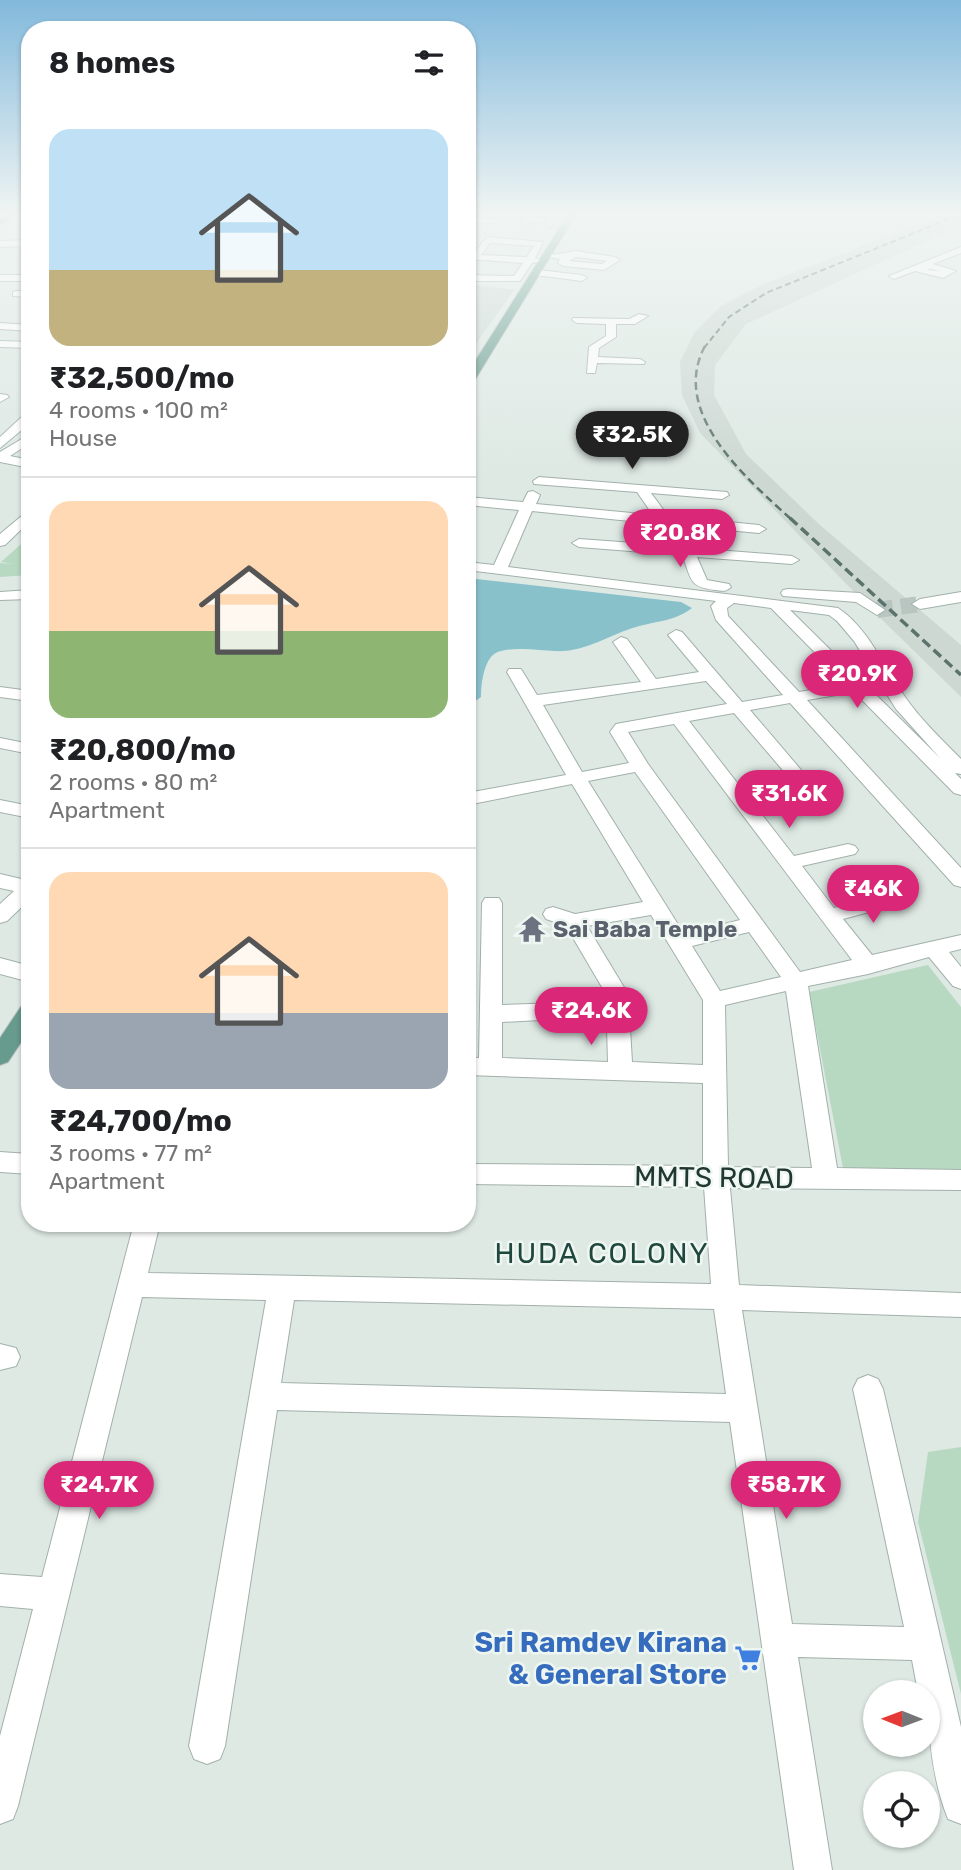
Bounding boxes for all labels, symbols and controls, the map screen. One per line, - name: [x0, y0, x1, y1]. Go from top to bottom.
- icon: filters: [410, 44, 448, 82]
- text: 8 homes: [49, 45, 175, 81]
- icon: home: [186, 175, 312, 301]
- text: ₹32,500/mo: [49, 360, 235, 396]
- text: 4 rooms · 100 m²: [49, 396, 228, 424]
- pin: ₹32.5K: [575, 412, 689, 471]
- text: ₹32.5K: [592, 420, 672, 448]
- text: House: [49, 424, 117, 452]
- pin: ₹20.8K: [623, 510, 737, 569]
- text: ₹20.8K: [639, 518, 721, 546]
- icon: home: [186, 547, 312, 673]
- pin: ₹20.9K: [800, 650, 914, 710]
- text: ₹20.9K: [817, 659, 897, 687]
- text: ₹20,800/mo: [49, 732, 236, 768]
- text: 2 rooms · 80 m²: [49, 768, 217, 796]
- pin: ₹31.6K: [732, 770, 846, 830]
- text: ₹31.6K: [751, 779, 827, 807]
- text: Apartment: [49, 796, 165, 824]
- pin: ₹46K: [832, 866, 914, 925]
- text: ₹46K: [843, 874, 903, 902]
- temple icon: Sai Baba Temple: [517, 914, 547, 944]
- place label: Sai Baba Temple: [553, 915, 737, 943]
- icon: home: [186, 918, 312, 1044]
- pin: ₹24.6K: [534, 988, 648, 1047]
- text: ₹24.6K: [551, 996, 631, 1024]
- text: ₹24,700/mo: [49, 1103, 232, 1139]
- text: 3 rooms · 77 m²: [49, 1139, 212, 1167]
- street label: MMTS ROAD: [634, 1160, 794, 1195]
- text: Apartment: [49, 1167, 165, 1195]
- district label: HUDA COLONY: [494, 1237, 710, 1270]
- pin: ₹24.7K: [42, 1462, 156, 1521]
- pin: ₹58.7K: [729, 1462, 843, 1521]
- text: ₹24.7K: [60, 1470, 138, 1498]
- text: ₹58.7K: [747, 1470, 825, 1498]
- place label: Sri Ramdev Kirana & General Store: [474, 1626, 727, 1691]
- supermarket icon: Sri Ramdev Kirana & General Store: [733, 1643, 763, 1673]
- north arrow: [863, 1680, 940, 1757]
- map controls: [863, 1680, 940, 1848]
- button: locate: [863, 1771, 940, 1848]

